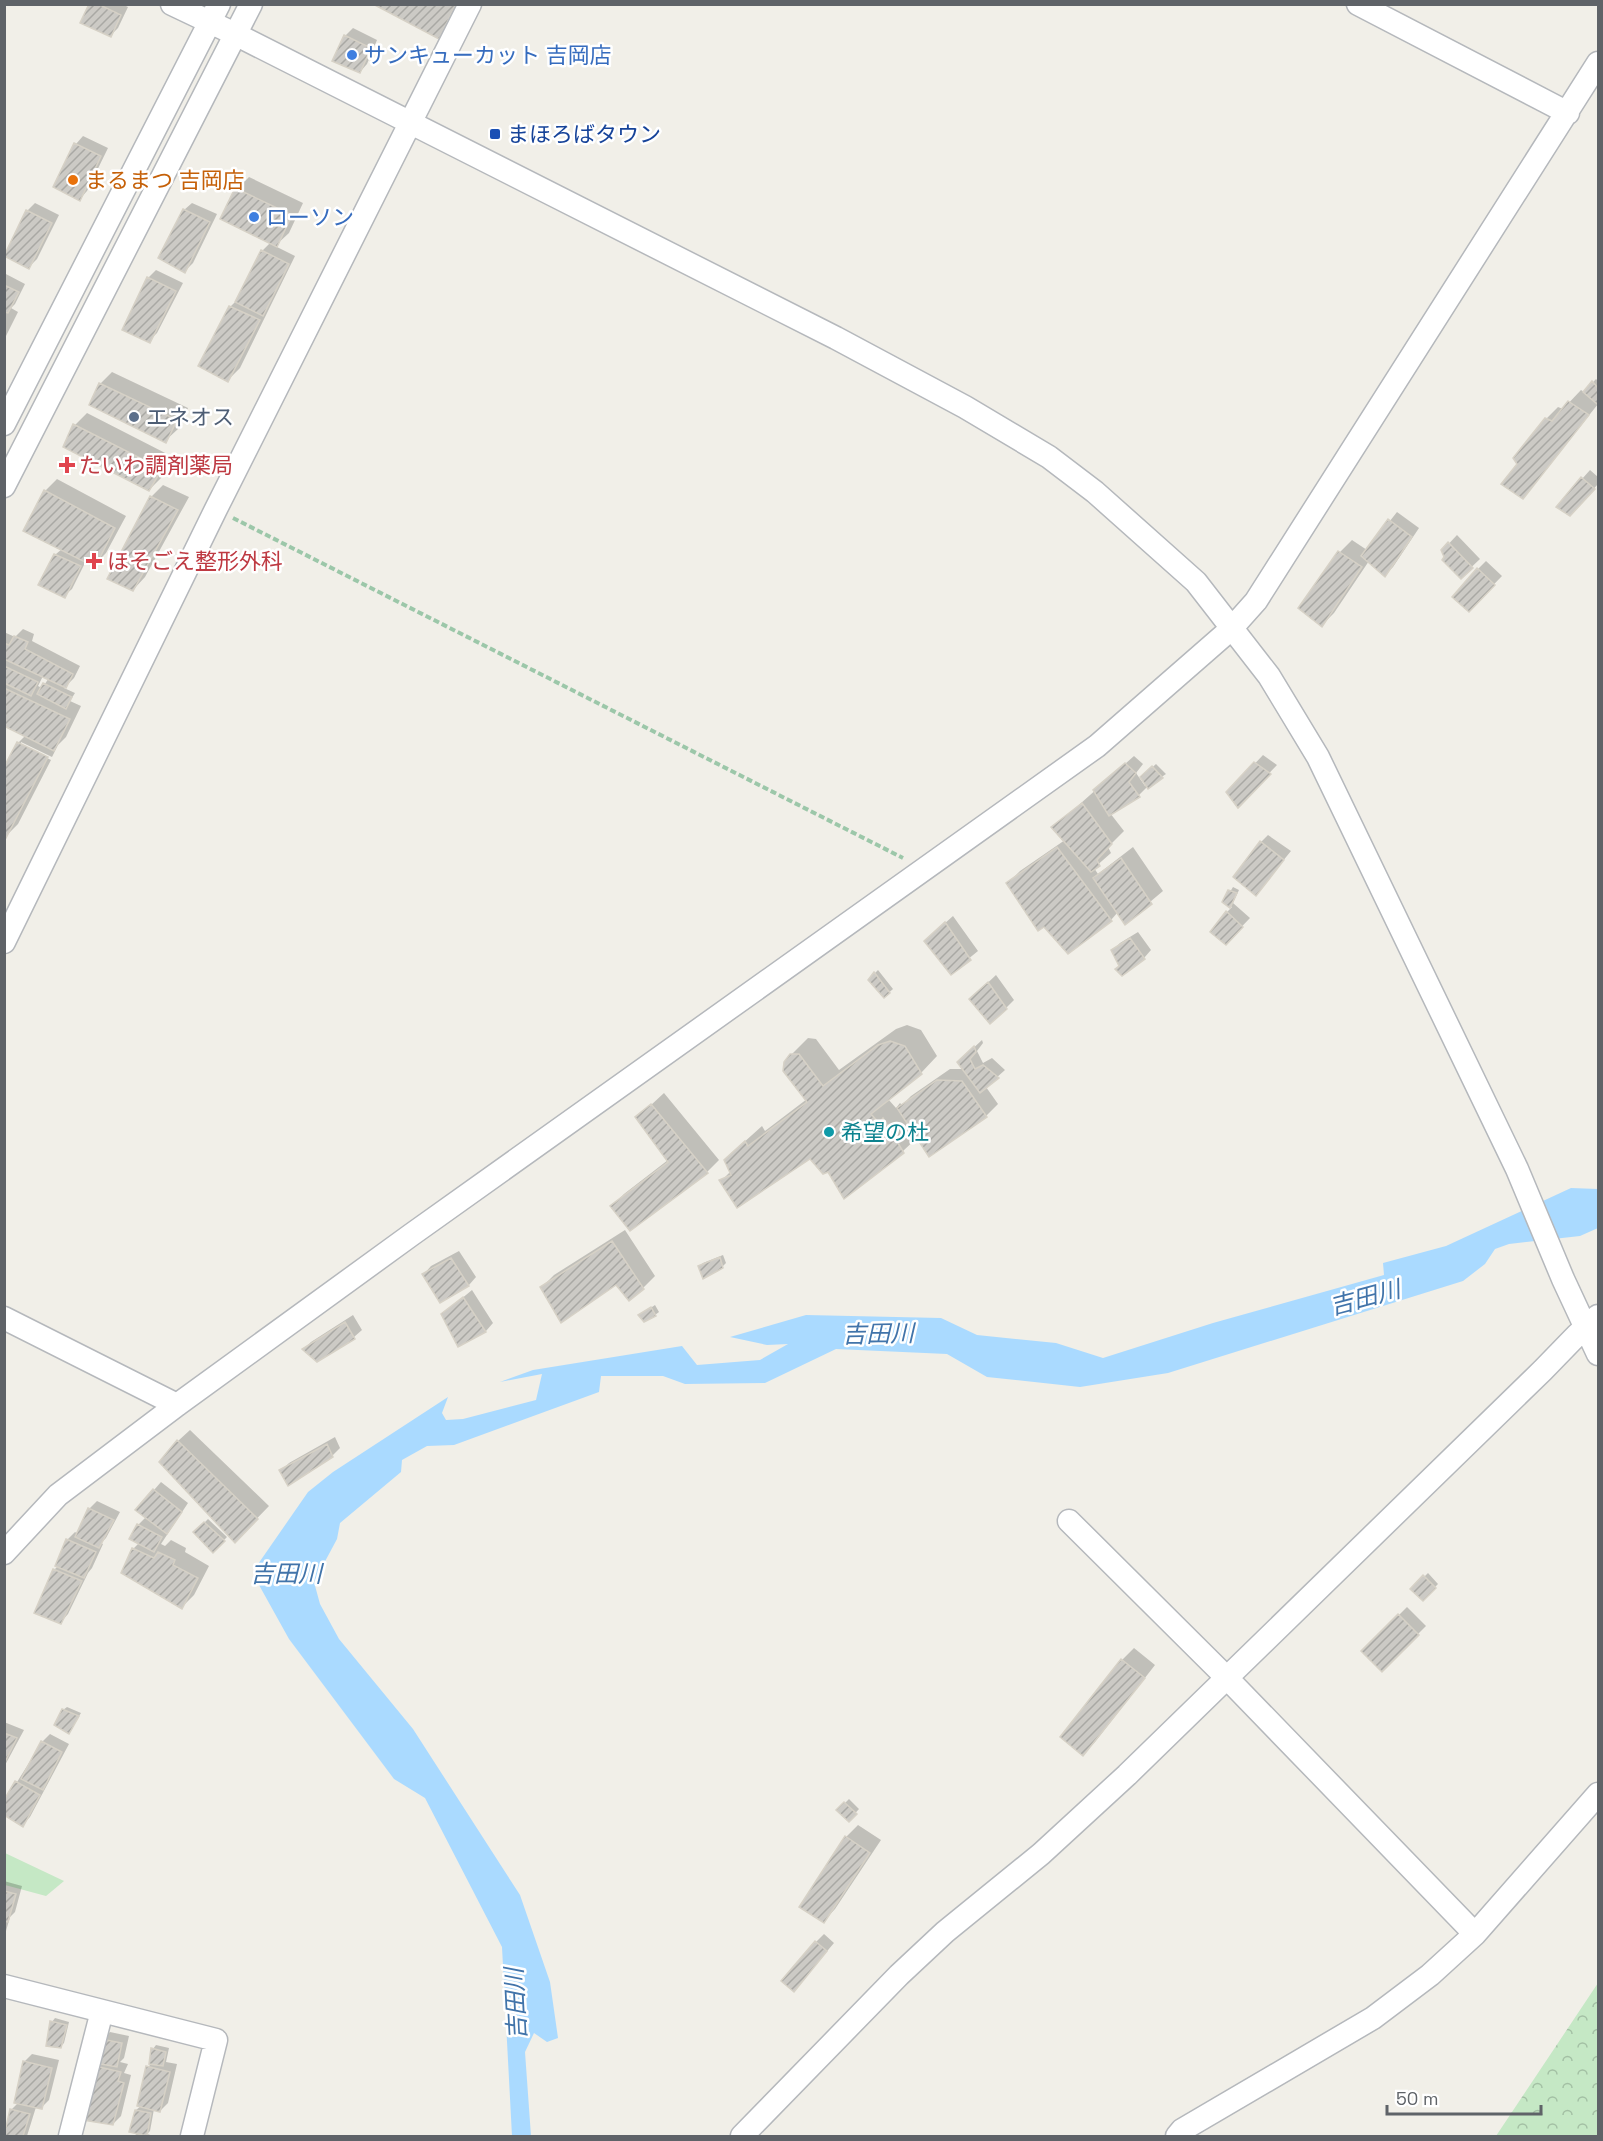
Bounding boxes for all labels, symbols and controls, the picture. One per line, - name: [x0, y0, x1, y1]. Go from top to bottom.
- place label: サンキューカット 吉岡店: [364, 41, 612, 69]
- marker: サンキューカット 吉岡店: [345, 48, 359, 62]
- place label: まほろばタウン: [507, 120, 661, 148]
- marker: まほろばタウン: [488, 127, 502, 141]
- place label: まるまつ 吉岡店: [85, 166, 245, 194]
- marker: まるまつ 吉岡店: [66, 173, 80, 187]
- place label: ローソン: [266, 203, 354, 231]
- marker: ローソン: [247, 210, 261, 224]
- place label: エネオス: [146, 403, 234, 431]
- marker: エネオス: [127, 410, 141, 424]
- place label: たいわ調剤薬局: [79, 451, 233, 479]
- marker: たいわ調剤薬局: [60, 458, 74, 472]
- place label: ほそごえ整形外科: [107, 547, 283, 575]
- marker: ほそごえ整形外科: [85, 552, 103, 570]
- place label: 希望の杜: [841, 1118, 929, 1146]
- marker: 希望の杜: [822, 1125, 836, 1139]
- water label: 吉田川: [1326, 1272, 1407, 1322]
- water label: 吉田川: [842, 1317, 917, 1350]
- water label: 吉田川: [250, 1558, 325, 1589]
- water label: 吉田川: [498, 1964, 533, 2041]
- scale bar: [1387, 2078, 1542, 2116]
- text: 50 m: [1396, 2087, 1438, 2110]

